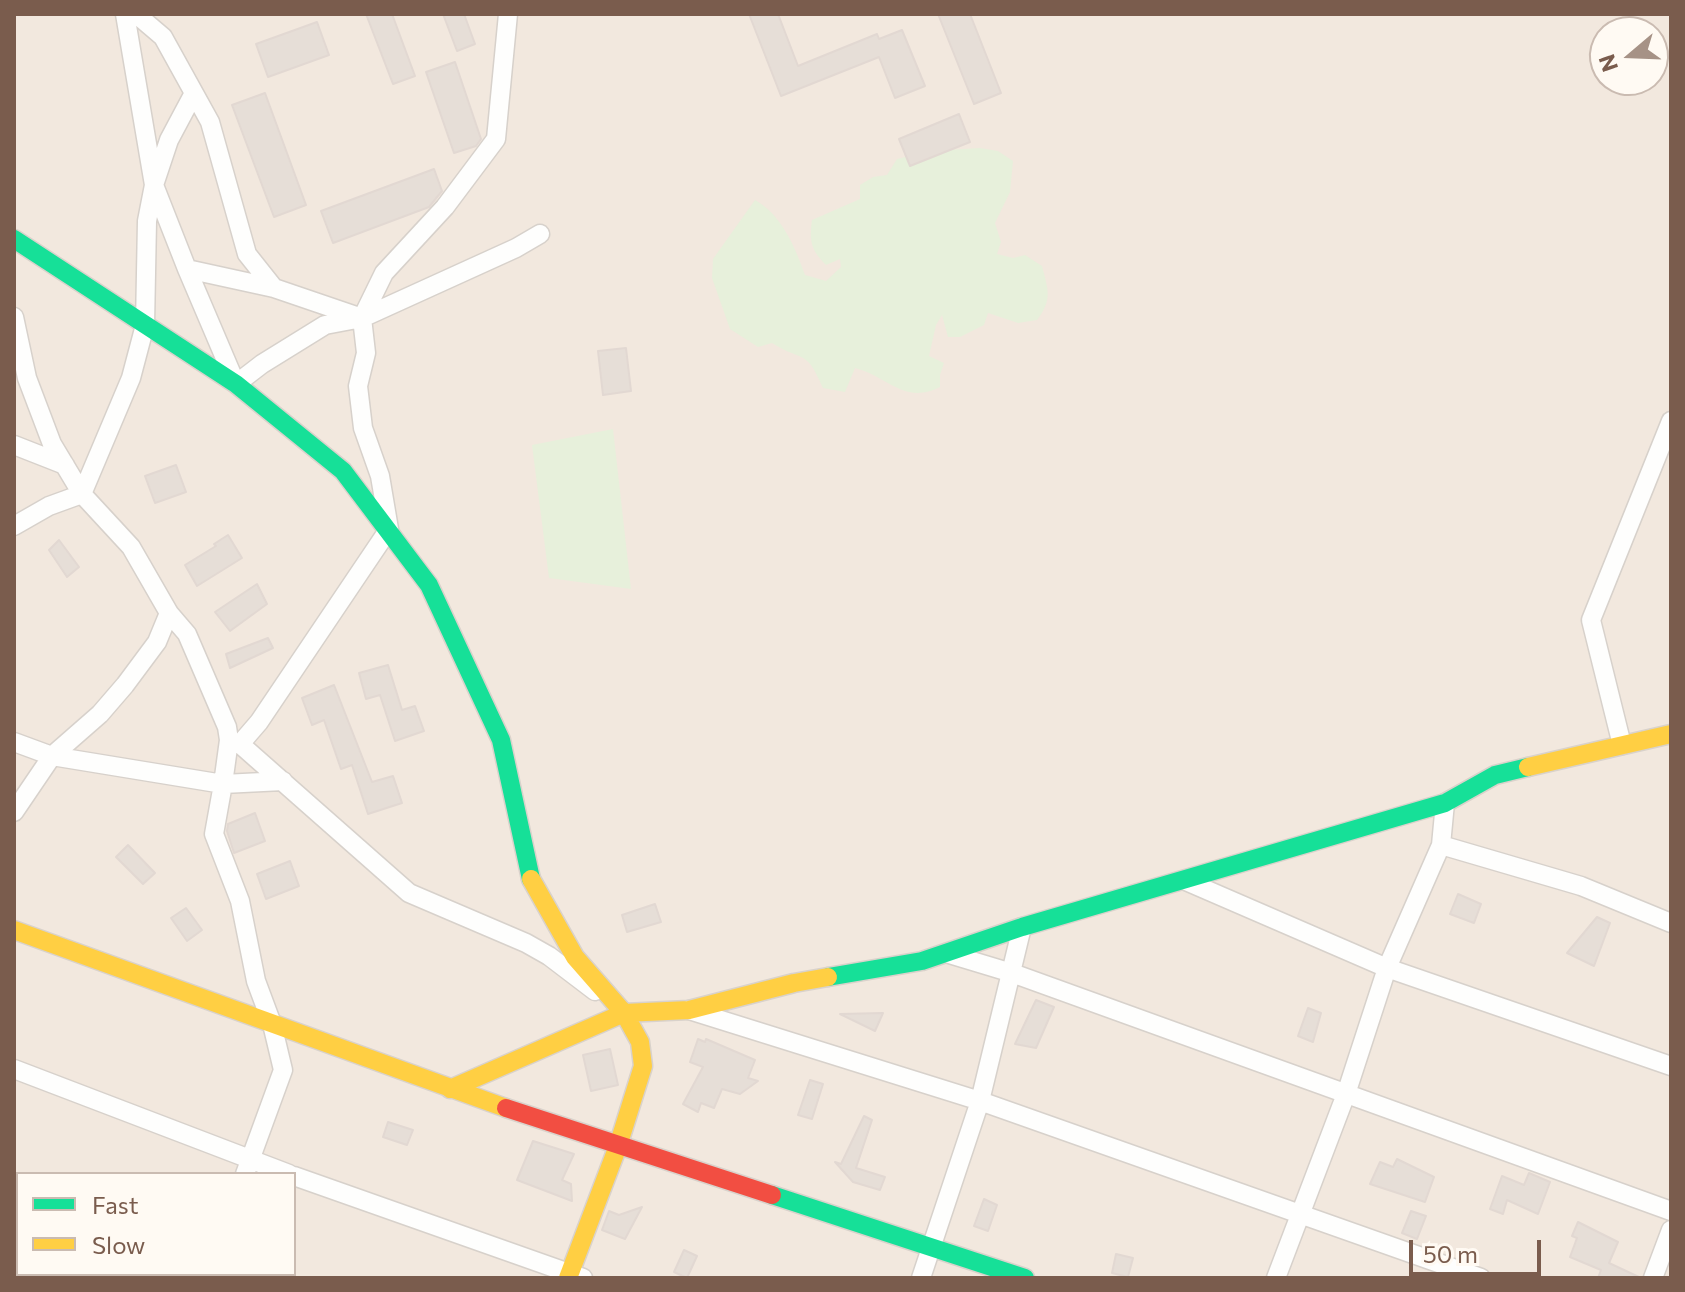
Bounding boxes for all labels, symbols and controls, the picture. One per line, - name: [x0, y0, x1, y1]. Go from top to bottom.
- north arrow: [1589, 16, 1669, 96]
- text: N: [1592, 51, 1623, 76]
- legend: [16, 1172, 296, 1276]
- text: Fast: [92, 1190, 139, 1219]
- scale bar: [1413, 1224, 1545, 1274]
- text: Slow: [92, 1230, 145, 1259]
- text: 50 m: [1423, 1239, 1478, 1268]

